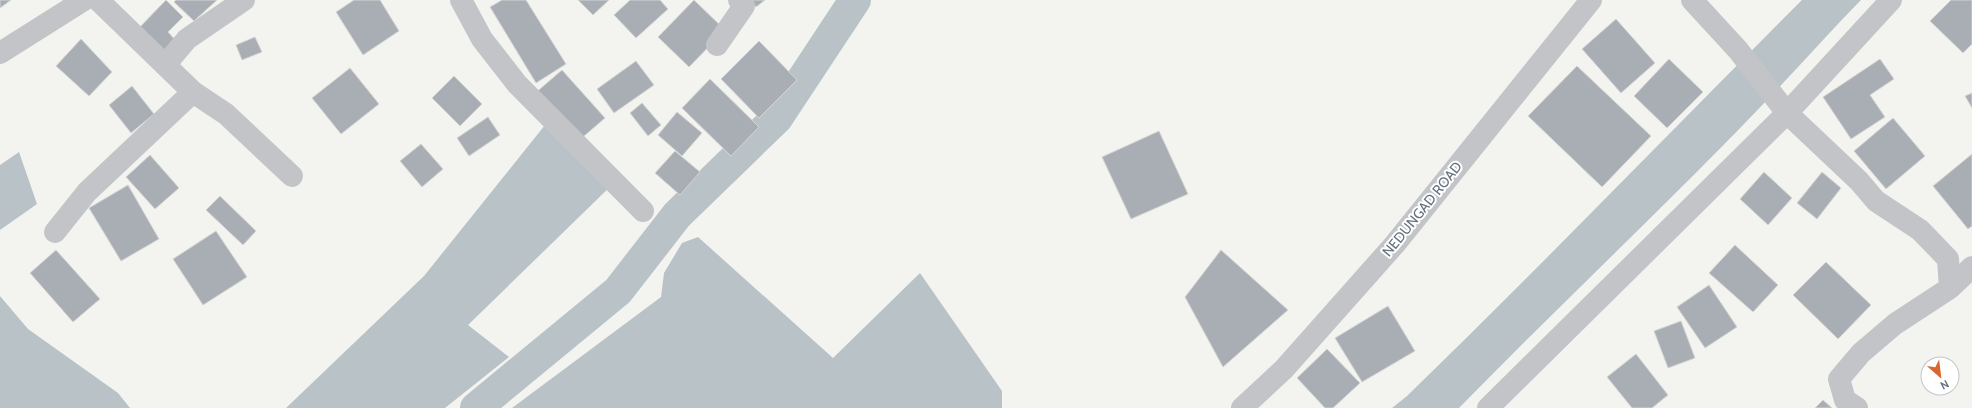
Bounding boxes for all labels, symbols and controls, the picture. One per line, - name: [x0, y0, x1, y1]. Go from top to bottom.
- street label: NEDUNGAD ROAD: [1378, 158, 1466, 260]
- north arrow: [1920, 356, 1960, 396]
- text: N: [1938, 377, 1951, 393]

